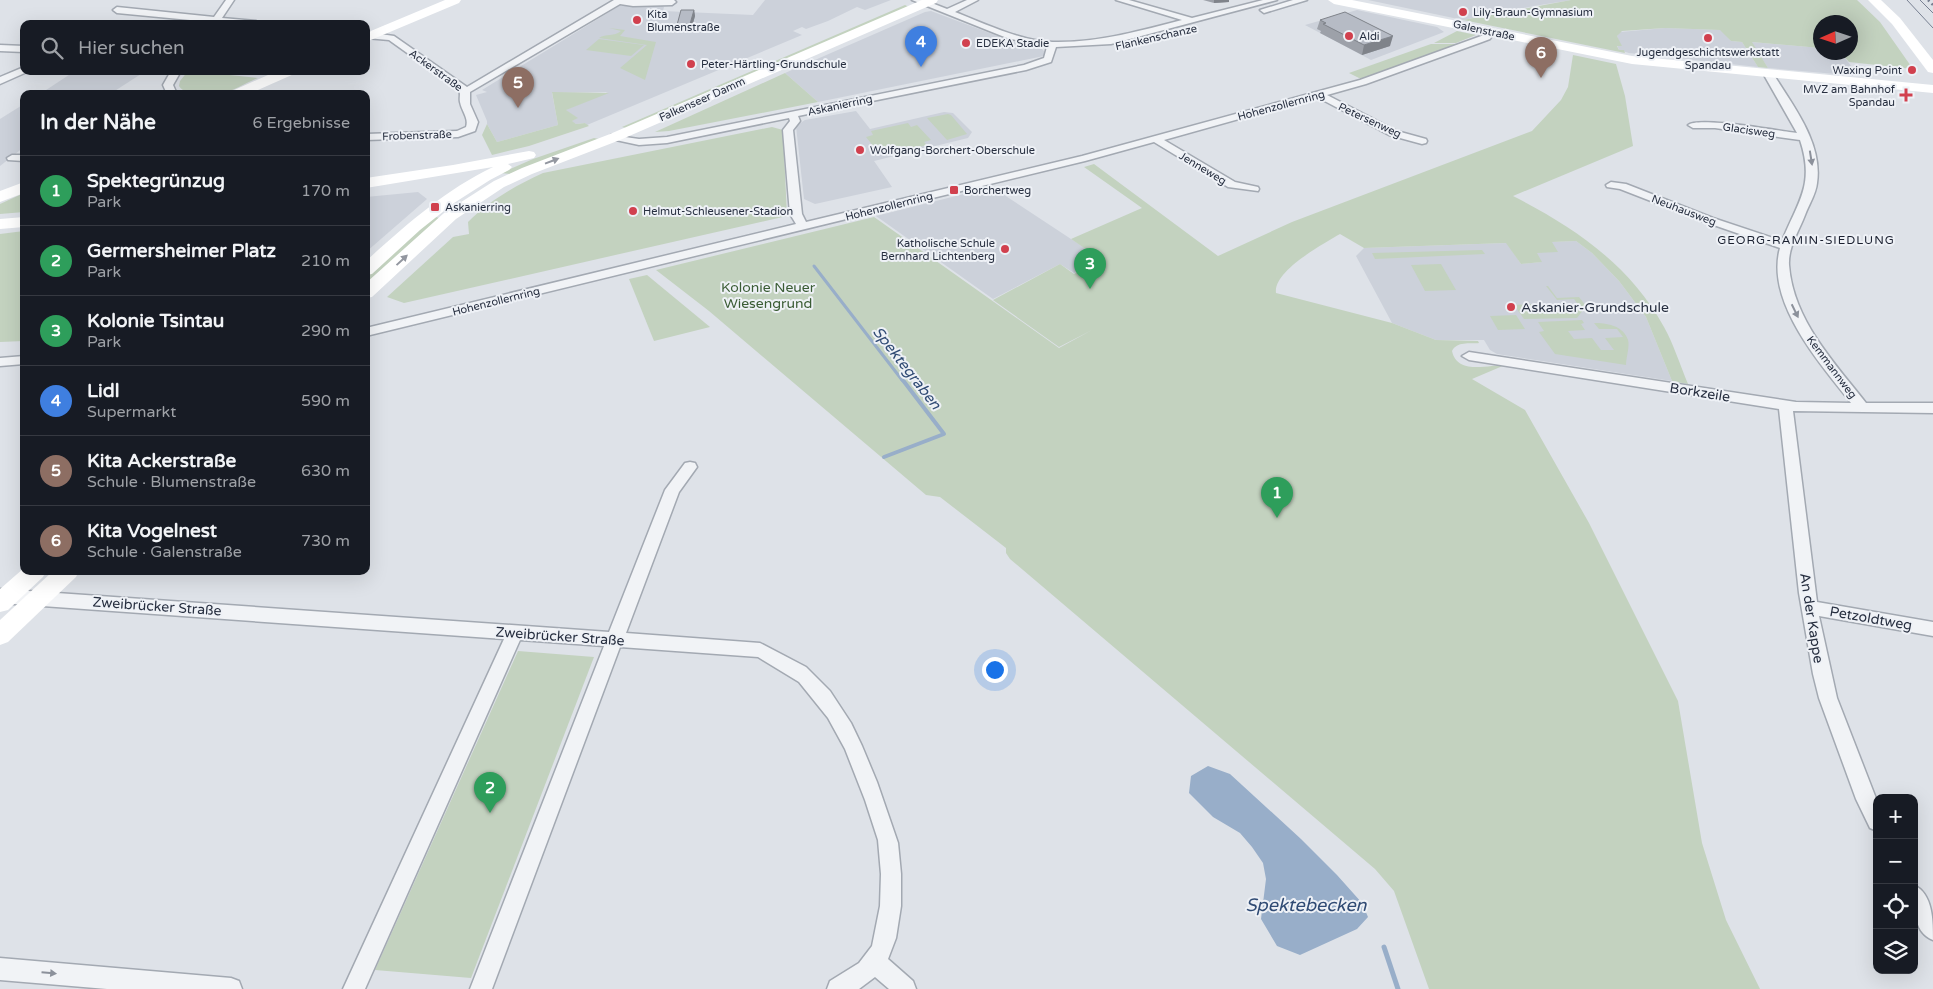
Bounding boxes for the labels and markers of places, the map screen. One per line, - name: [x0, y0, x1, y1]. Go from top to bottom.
- marker: Lily-Braun-Gymnasium: [1457, 6, 1469, 18]
- place label: Lily-Braun-Gymnasium: [1473, 6, 1593, 19]
- place label: Kita Blumenstraße: [647, 8, 720, 34]
- marker: Kita Blumenstraße: [631, 14, 643, 26]
- pin: 4: [905, 26, 937, 67]
- marker: Aldi: [1343, 30, 1355, 42]
- place label: Aldi: [1359, 30, 1380, 43]
- marker: Jugendgeschichtswerkstatt Spandau: [1702, 32, 1714, 44]
- marker: EDEKA Stadie: [960, 37, 972, 49]
- place label: EDEKA Stadie: [976, 37, 1049, 50]
- pin: 6: [1525, 37, 1557, 78]
- place label: Jugendgeschichtswerkstatt Spandau: [1636, 46, 1780, 72]
- marker: Peter-Härtling-Grundschule: [685, 58, 697, 70]
- place label: Peter-Härtling-Grundschule: [701, 58, 846, 71]
- place label: Waxing Point: [1833, 64, 1902, 77]
- marker: Waxing Point: [1906, 64, 1918, 76]
- pin: 5: [502, 67, 534, 108]
- place label: MVZ am Bahnhof Spandau: [1803, 83, 1896, 109]
- marker: MVZ am Bahnhof Spandau: [1899, 88, 1913, 102]
- marker: Wolfgang-Borchert-Oberschule: [854, 144, 866, 156]
- place label: Wolfgang-Borchert-Oberschule: [870, 144, 1035, 157]
- marker: Borchertweg: [948, 184, 960, 196]
- place label: Borchertweg: [964, 184, 1031, 197]
- marker: Askanierring: [429, 201, 441, 213]
- place label: Askanierring: [445, 201, 511, 214]
- marker: Helmut-Schleusener-Stadion: [627, 205, 639, 217]
- place label: Helmut-Schleusener-Stadion: [643, 205, 793, 218]
- place label: Katholische Schule Bernhard Lichtenberg: [881, 237, 995, 263]
- marker: Katholische Schule Bernhard Lichtenberg: [999, 243, 1011, 255]
- pin: 3: [1074, 248, 1106, 289]
- place label: Askanier-Grundschule: [1521, 299, 1669, 316]
- marker: Askanier-Grundschule: [1505, 301, 1517, 313]
- pin: 1: [1261, 477, 1293, 518]
- pin: 2: [474, 772, 506, 813]

